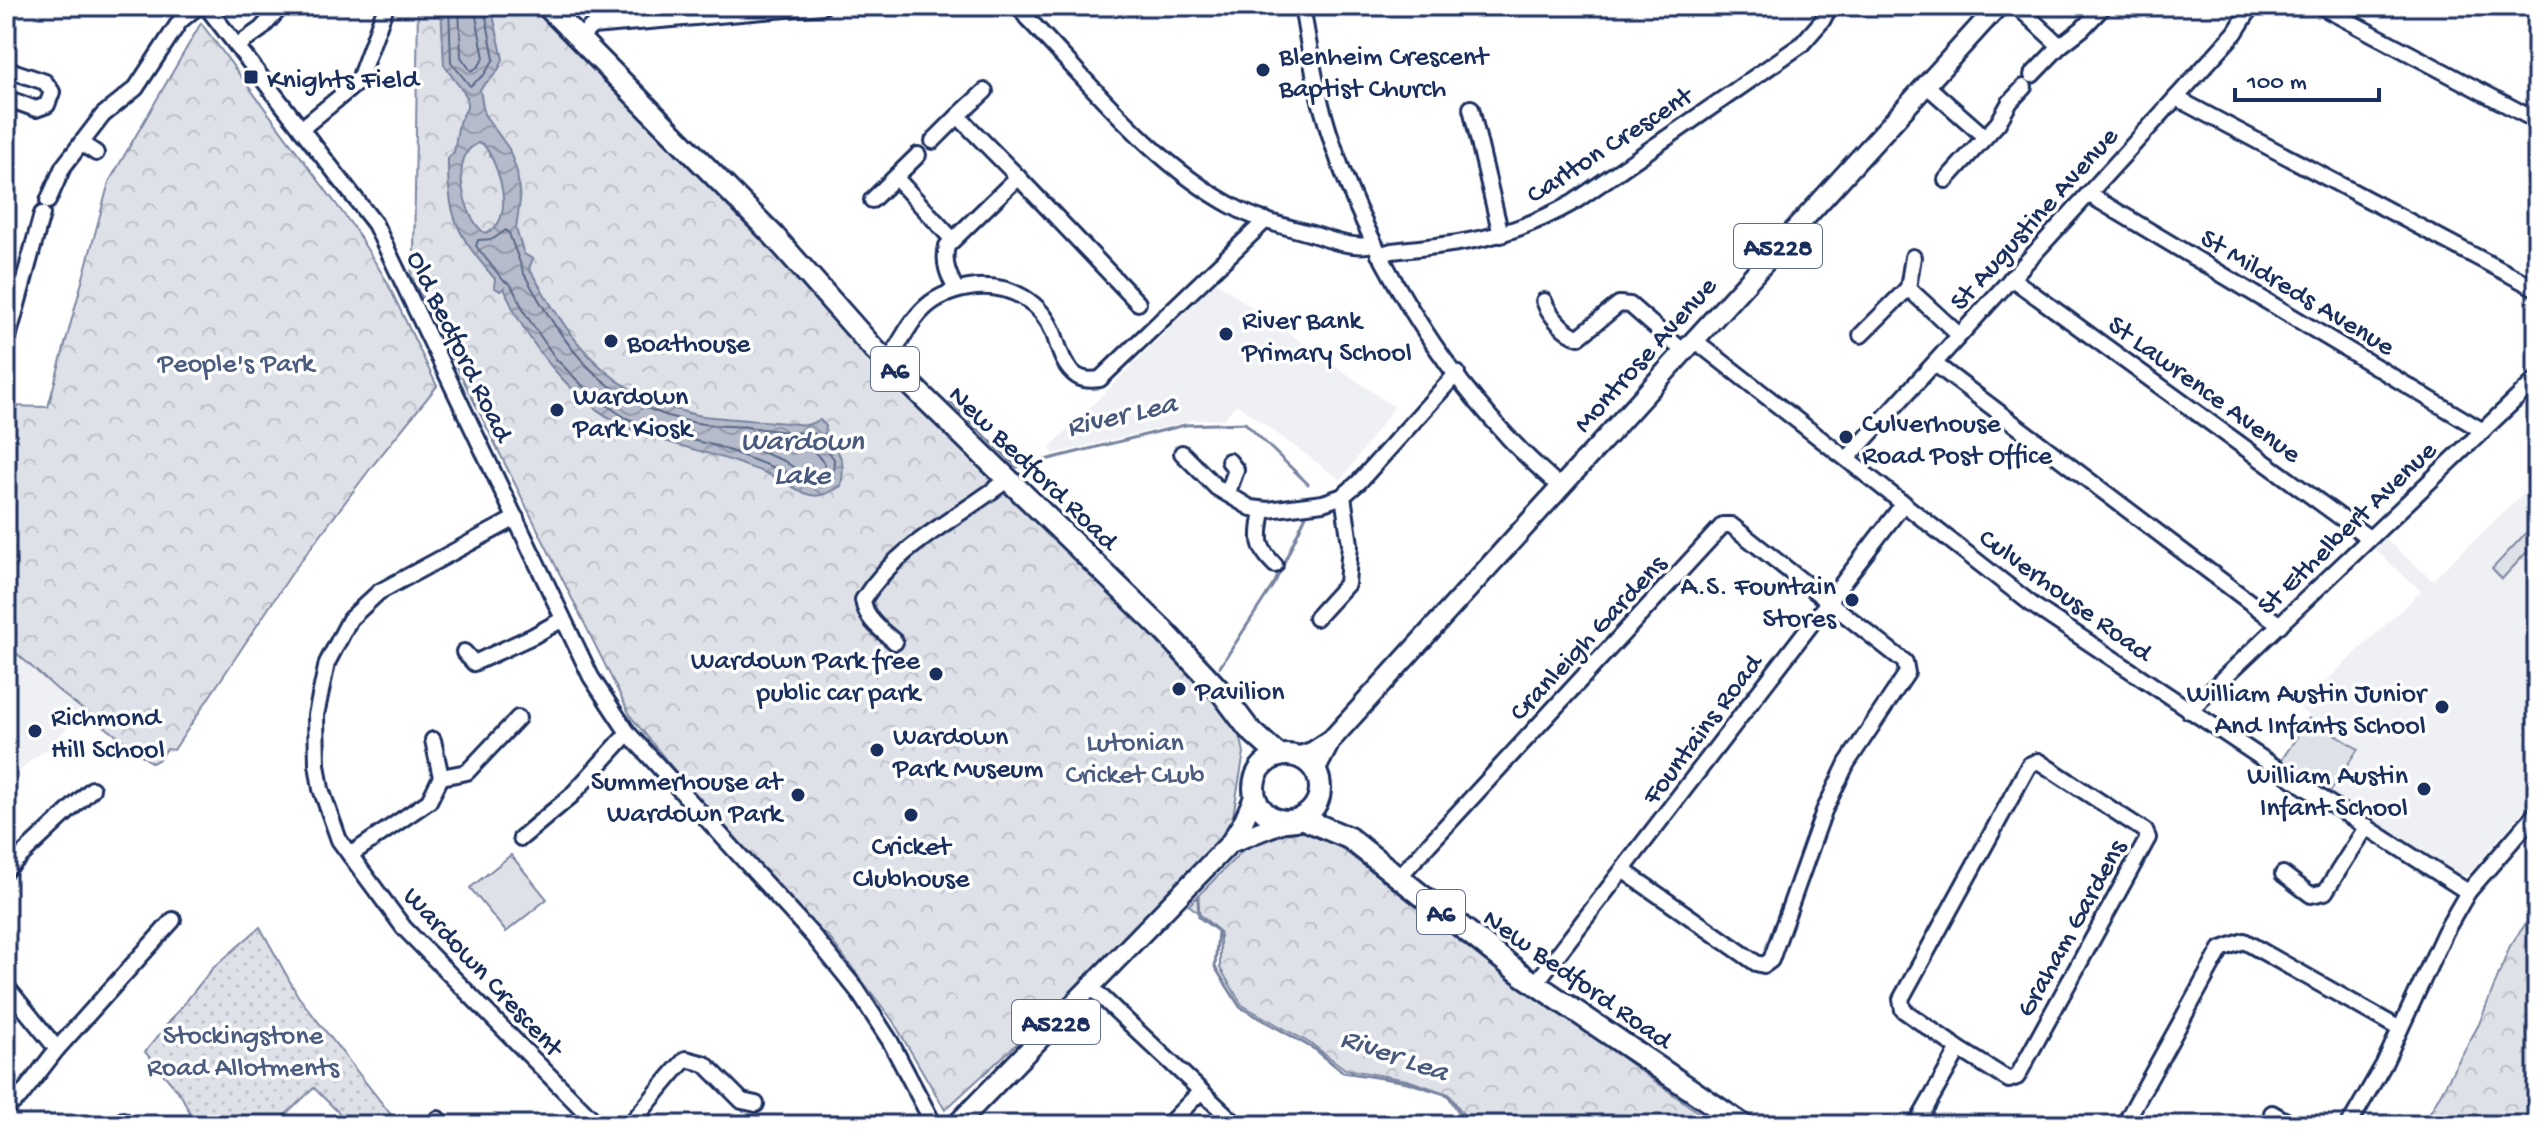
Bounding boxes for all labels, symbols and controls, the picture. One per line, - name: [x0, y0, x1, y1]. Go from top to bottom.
- place label: Blenheim Crescent Baptist Church: [1278, 42, 1490, 107]
- scale bar: [2235, 52, 2379, 102]
- marker: Blenheim Crescent Baptist Church: [1254, 61, 1272, 79]
- place label: Knights Field: [267, 65, 421, 98]
- marker: Knights Field: [242, 68, 260, 86]
- text: 100 m: [2246, 69, 2307, 98]
- street label: Carlton Crescent: [1521, 79, 1702, 213]
- street label: St Augustine Avenue: [1944, 121, 2127, 319]
- street label: St Mildreds Avenue: [2193, 223, 2400, 365]
- road number: A5228: [1734, 224, 1822, 268]
- street label: Old Bedford Road: [397, 246, 520, 450]
- street label: Montrose Avenue: [1568, 271, 1725, 441]
- place label: River Bank Primary School: [1241, 306, 1412, 371]
- street label: St Lawrence Avenue: [2100, 309, 2307, 472]
- marker: River Bank Primary School: [1217, 325, 1235, 343]
- place label: Boathouse: [626, 329, 751, 362]
- marker: Boathouse: [602, 332, 620, 350]
- road number: A6: [871, 347, 919, 391]
- park label: People's Park: [157, 349, 317, 382]
- street label: New Bedford Road: [940, 380, 1126, 561]
- place label: Wardown Park Kiosk: [572, 382, 694, 447]
- water label: River Lea: [1064, 387, 1183, 447]
- marker: Wardown Park Kiosk: [548, 401, 566, 419]
- place label: Culverhouse Road Post Office: [1862, 409, 2053, 474]
- water label: Wardown Lake: [740, 426, 864, 495]
- marker: Culverhouse Road Post Office: [1837, 428, 1855, 446]
- street label: St Ethelbert Avenue: [2251, 435, 2445, 623]
- street label: Culverhouse Road: [1971, 523, 2160, 672]
- street label: Cranleigh Gardens: [1504, 548, 1675, 729]
- place label: A.S. Fountain Stores: [1681, 572, 1837, 637]
- marker: A.S. Fountain Stores: [1843, 591, 1861, 609]
- place label: Wardown Park free public car park: [691, 646, 923, 711]
- street label: Fountains Road: [1636, 647, 1772, 813]
- marker: Wardown Park free public car park: [927, 665, 945, 683]
- place label: Pavilion: [1194, 677, 1285, 710]
- place label: William Austin Junior And Infants School: [2186, 679, 2428, 744]
- marker: Pavilion: [1170, 680, 1188, 698]
- marker: William Austin Junior And Infants School: [2433, 698, 2451, 716]
- place label: Richmond Hill School: [51, 703, 165, 768]
- marker: Richmond Hill School: [26, 722, 44, 740]
- place label: Wardown Park Museum: [892, 722, 1043, 787]
- park label: Lutonian Cricket CLub: [1065, 728, 1205, 793]
- marker: Wardown Park Museum: [868, 741, 886, 759]
- place label: William Austin Infant School: [2247, 761, 2409, 826]
- place label: Summerhouse at Wardown Park: [591, 767, 785, 832]
- marker: William Austin Infant School: [2415, 780, 2433, 798]
- marker: Summerhouse at Wardown Park: [789, 786, 807, 804]
- marker: Cricket Clubhouse: [902, 806, 920, 824]
- place label: Cricket Clubhouse: [853, 832, 970, 897]
- street label: Graham Gardens: [2011, 834, 2136, 1024]
- street label: Wardown Crescent: [394, 881, 571, 1067]
- road number: A6: [1417, 890, 1465, 934]
- street label: New Bedford Road: [1475, 903, 1680, 1060]
- road number: A5228: [1012, 1000, 1100, 1044]
- park label: Stockingstone Road Allotments: [147, 1021, 340, 1086]
- water label: River Lea: [1335, 1023, 1454, 1093]

